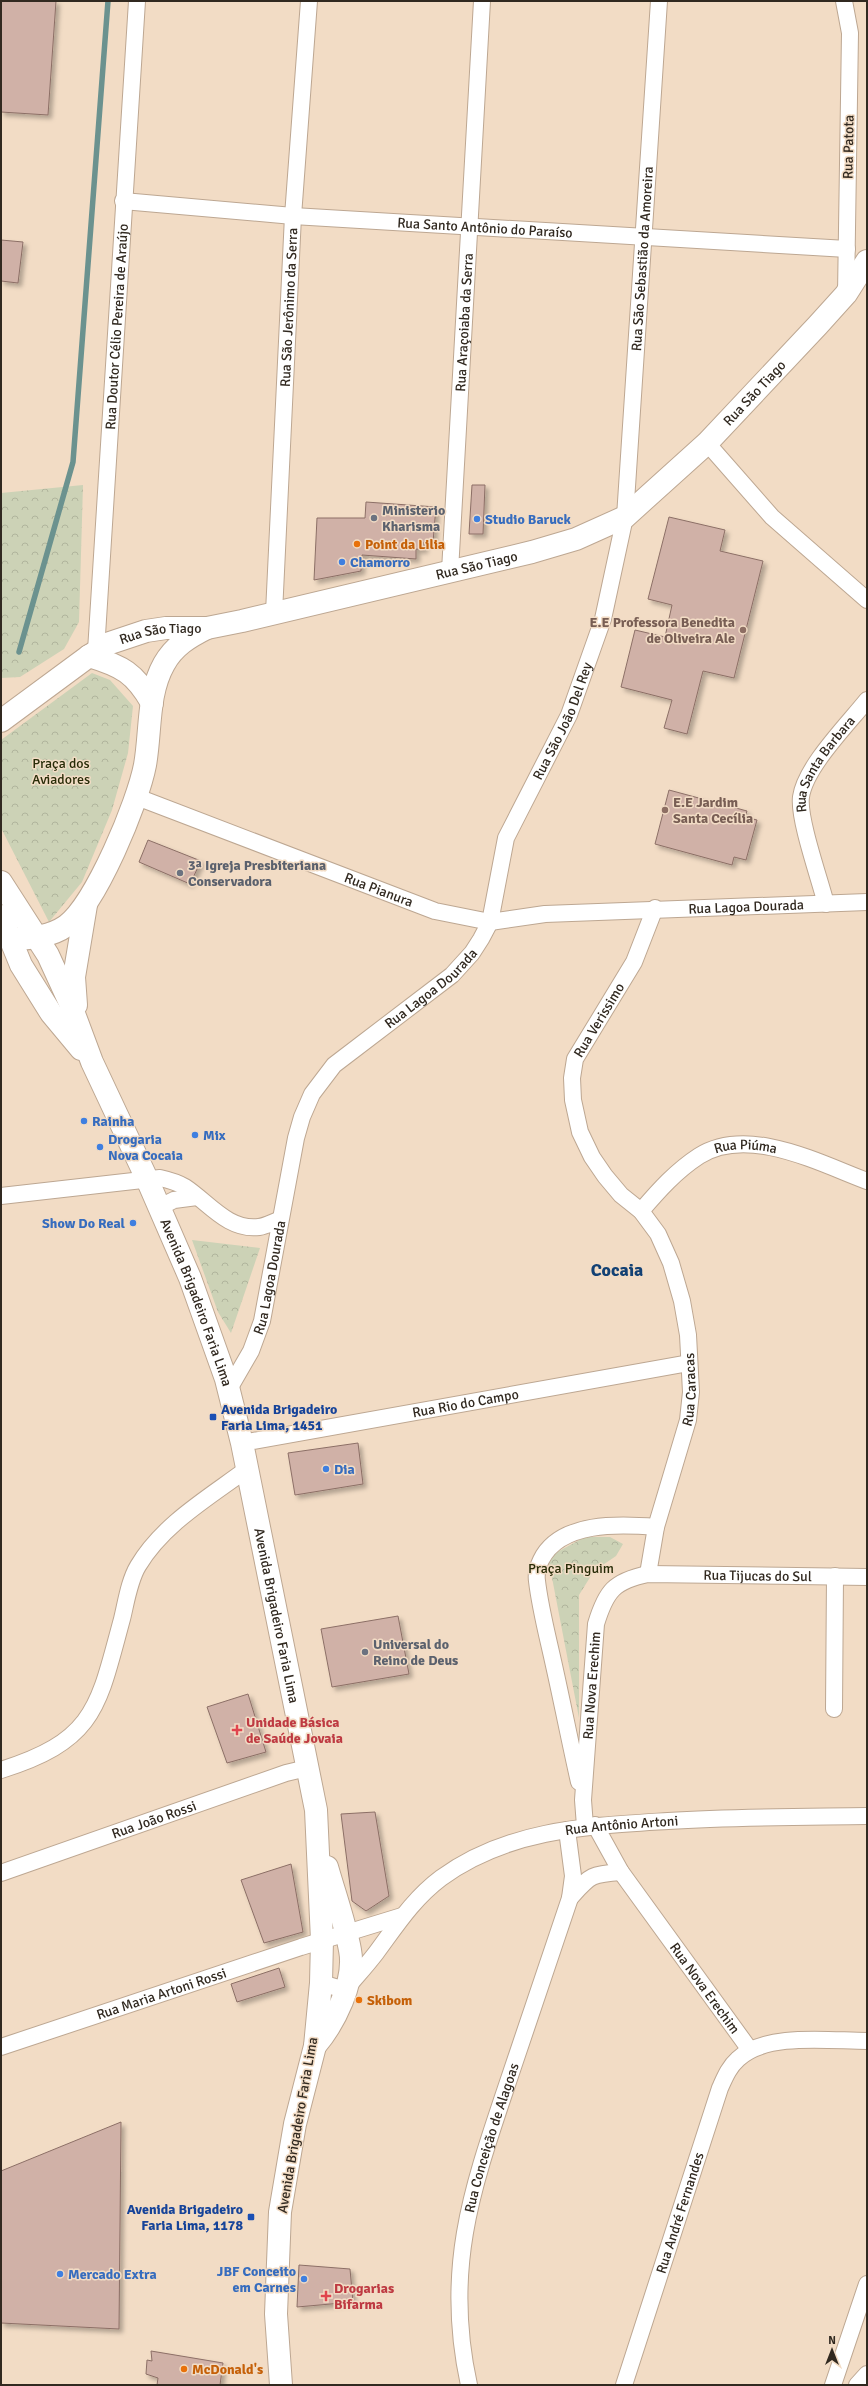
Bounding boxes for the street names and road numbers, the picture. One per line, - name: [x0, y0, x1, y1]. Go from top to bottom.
- street label: Rua Patota: [839, 115, 858, 179]
- street label: Rua São Sebastião da Amoreira: [628, 166, 657, 352]
- street label: Rua Santo Antônio do Paraíso: [397, 214, 573, 242]
- street label: Rua Doutor Célio Pereira de Araújo: [102, 223, 132, 430]
- street label: Rua São Jerônimo da Serra: [277, 227, 301, 387]
- street label: Rua Araçoiaba da Serra: [452, 253, 477, 392]
- street label: Rua São Tiago: [720, 357, 789, 429]
- street label: Rua São Tiago: [434, 548, 519, 584]
- street label: Rua São Tiago: [117, 620, 202, 648]
- street label: Rua São João Del Rey: [529, 660, 596, 783]
- street label: Rua Santa Barbara: [793, 713, 859, 813]
- street label: Rua Pianura: [342, 869, 416, 911]
- street label: Rua Lagoa Dourada: [688, 896, 804, 918]
- street label: Rua Lagoa Dourada: [381, 945, 481, 1032]
- street label: Rua Verissimo: [570, 980, 628, 1061]
- street label: Rua Piúma: [712, 1136, 779, 1157]
- street label: Avenida Brigadeiro Faria Lima: [156, 1216, 236, 1388]
- street label: Rua Lagoa Dourada: [250, 1219, 289, 1337]
- street label: Rua Caracas: [679, 1352, 700, 1428]
- street label: Rua Rio do Campo: [411, 1386, 520, 1421]
- street label: Avenida Brigadeiro Faria Lima: [250, 1526, 302, 1705]
- street label: Rua Tijucas do Sul: [703, 1567, 812, 1585]
- street label: Rua Nova Erechim: [580, 1631, 604, 1740]
- street label: Rua João Rossi: [109, 1797, 199, 1843]
- street label: Rua Antônio Artoni: [564, 1812, 679, 1839]
- street label: Rua Nova Erechim: [666, 1940, 743, 2037]
- street label: Rua Maria Artoni Rossi: [94, 1964, 229, 2024]
- street label: Avenida Brigadeiro Faria Lima: [274, 2036, 321, 2214]
- street label: Rua Conceição de Alagoas: [461, 2061, 523, 2214]
- street label: Rua André Fernandes: [653, 2150, 708, 2276]

